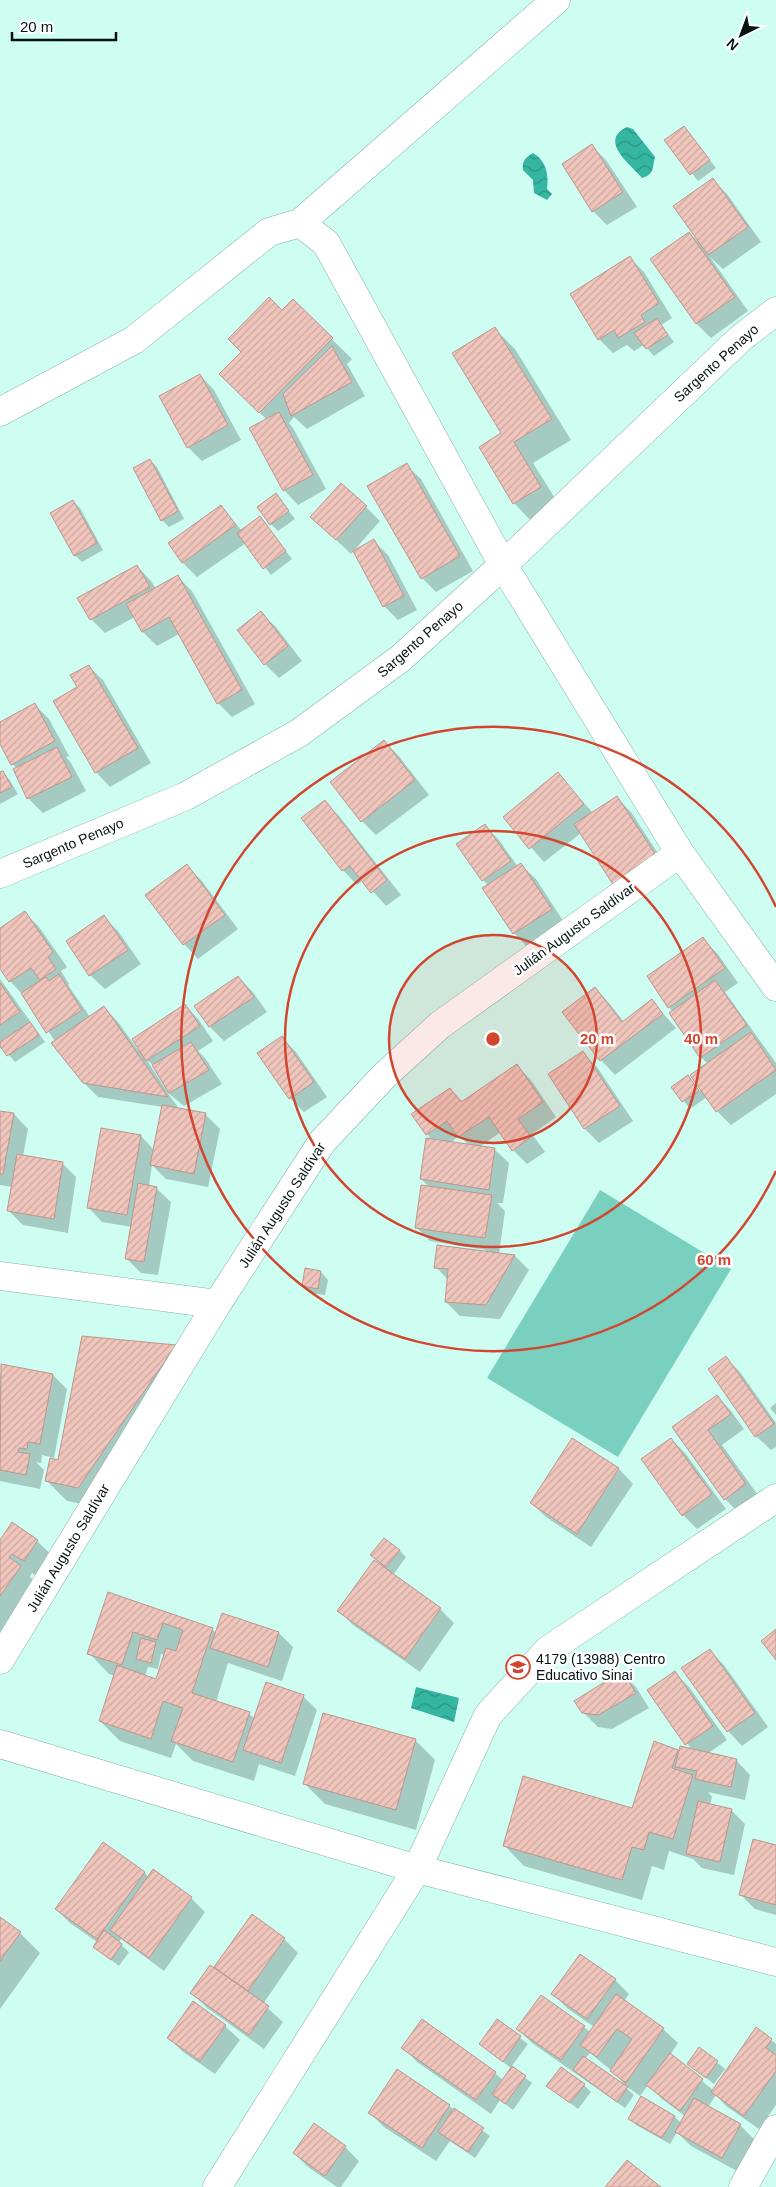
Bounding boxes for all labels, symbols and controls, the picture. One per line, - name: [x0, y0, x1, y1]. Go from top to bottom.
- scale bar: [12, 10, 116, 42]
- north arrow: [716, 10, 766, 60]
- text: 20 m: [20, 18, 53, 35]
- text: N: [723, 35, 741, 54]
- street label: Sargento Penayo: [670, 321, 762, 405]
- street label: Sargento Penayo: [374, 597, 466, 681]
- street label: Sargento Penayo: [20, 814, 126, 872]
- street label: Julián Augusto Saldívar: [510, 879, 638, 978]
- centre of rings: [484, 1030, 502, 1048]
- text: 20 m: [580, 1030, 614, 1047]
- text: 40 m: [684, 1030, 718, 1047]
- street label: Julián Augusto Saldívar: [235, 1139, 329, 1271]
- text: 60 m: [697, 1251, 731, 1268]
- street label: Julián Augusto Saldívar: [23, 1481, 113, 1615]
- place label: 4179 (13988) Centro Educativo Sinai: [536, 1651, 665, 1683]
- school or university icon: 4179 (13988) Centro Educativo Sinai: [505, 1654, 531, 1680]

